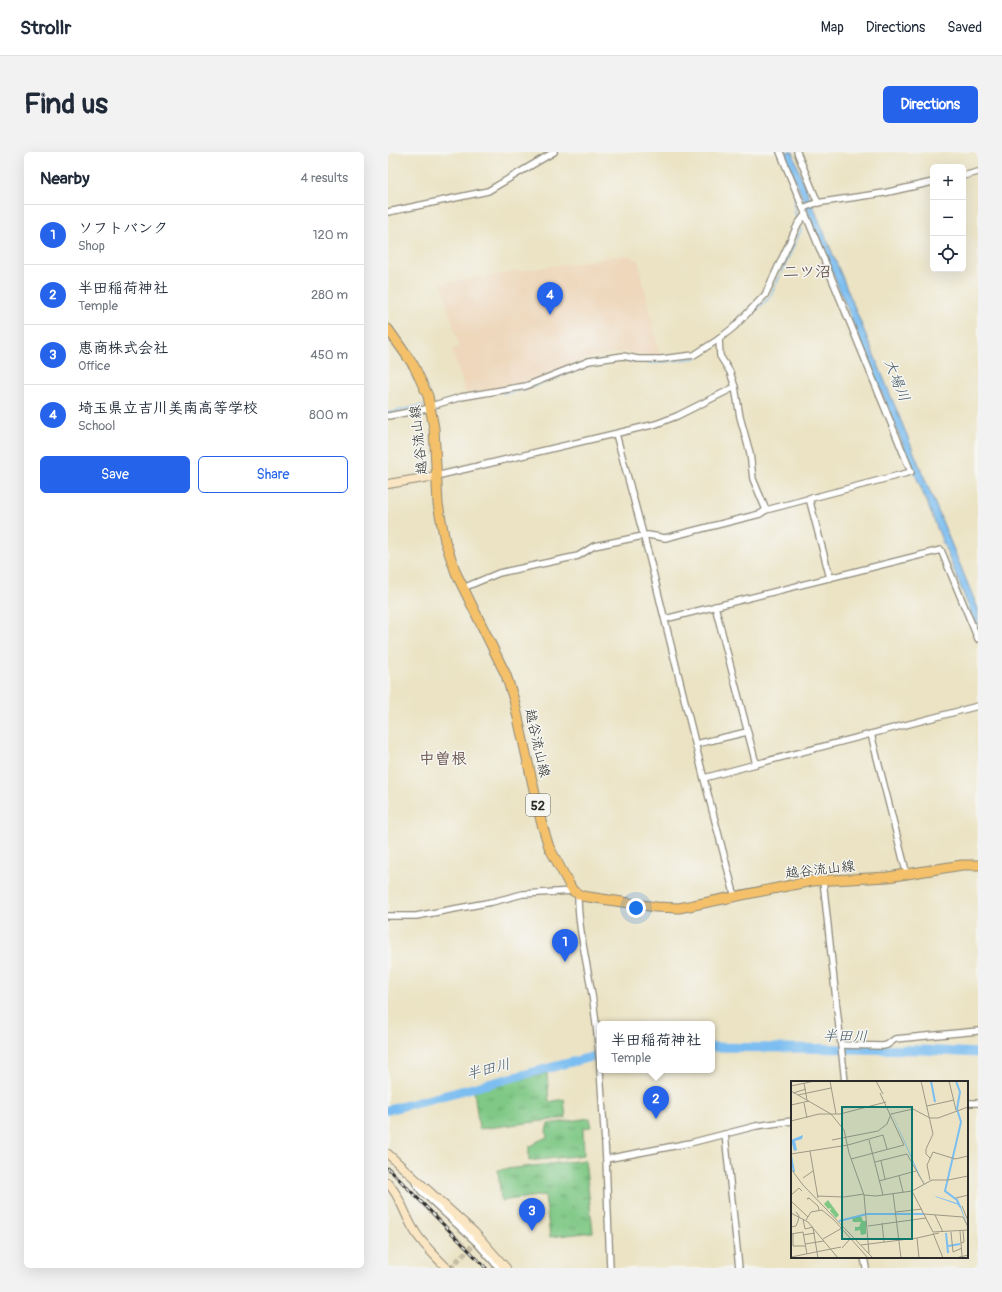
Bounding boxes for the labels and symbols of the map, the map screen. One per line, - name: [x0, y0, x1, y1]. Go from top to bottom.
- district label: 二ツ沼: [783, 262, 831, 282]
- pin: 4: [537, 282, 563, 315]
- water label: 大場川: [879, 356, 914, 405]
- street label: 越谷流山線: [406, 404, 431, 476]
- street label: 越谷流山線: [521, 707, 554, 779]
- district label: 中曽根: [419, 749, 467, 769]
- road number: 52: [526, 794, 550, 816]
- street label: 越谷流山線: [784, 857, 856, 882]
- your location: [626, 898, 646, 918]
- pin: 1: [552, 929, 578, 962]
- water label: 半田川: [822, 1027, 868, 1046]
- water label: 半田川: [464, 1055, 512, 1084]
- inset map: [791, 1081, 968, 1258]
- pin: 2: [643, 1086, 669, 1119]
- pin: 3: [519, 1198, 545, 1231]

